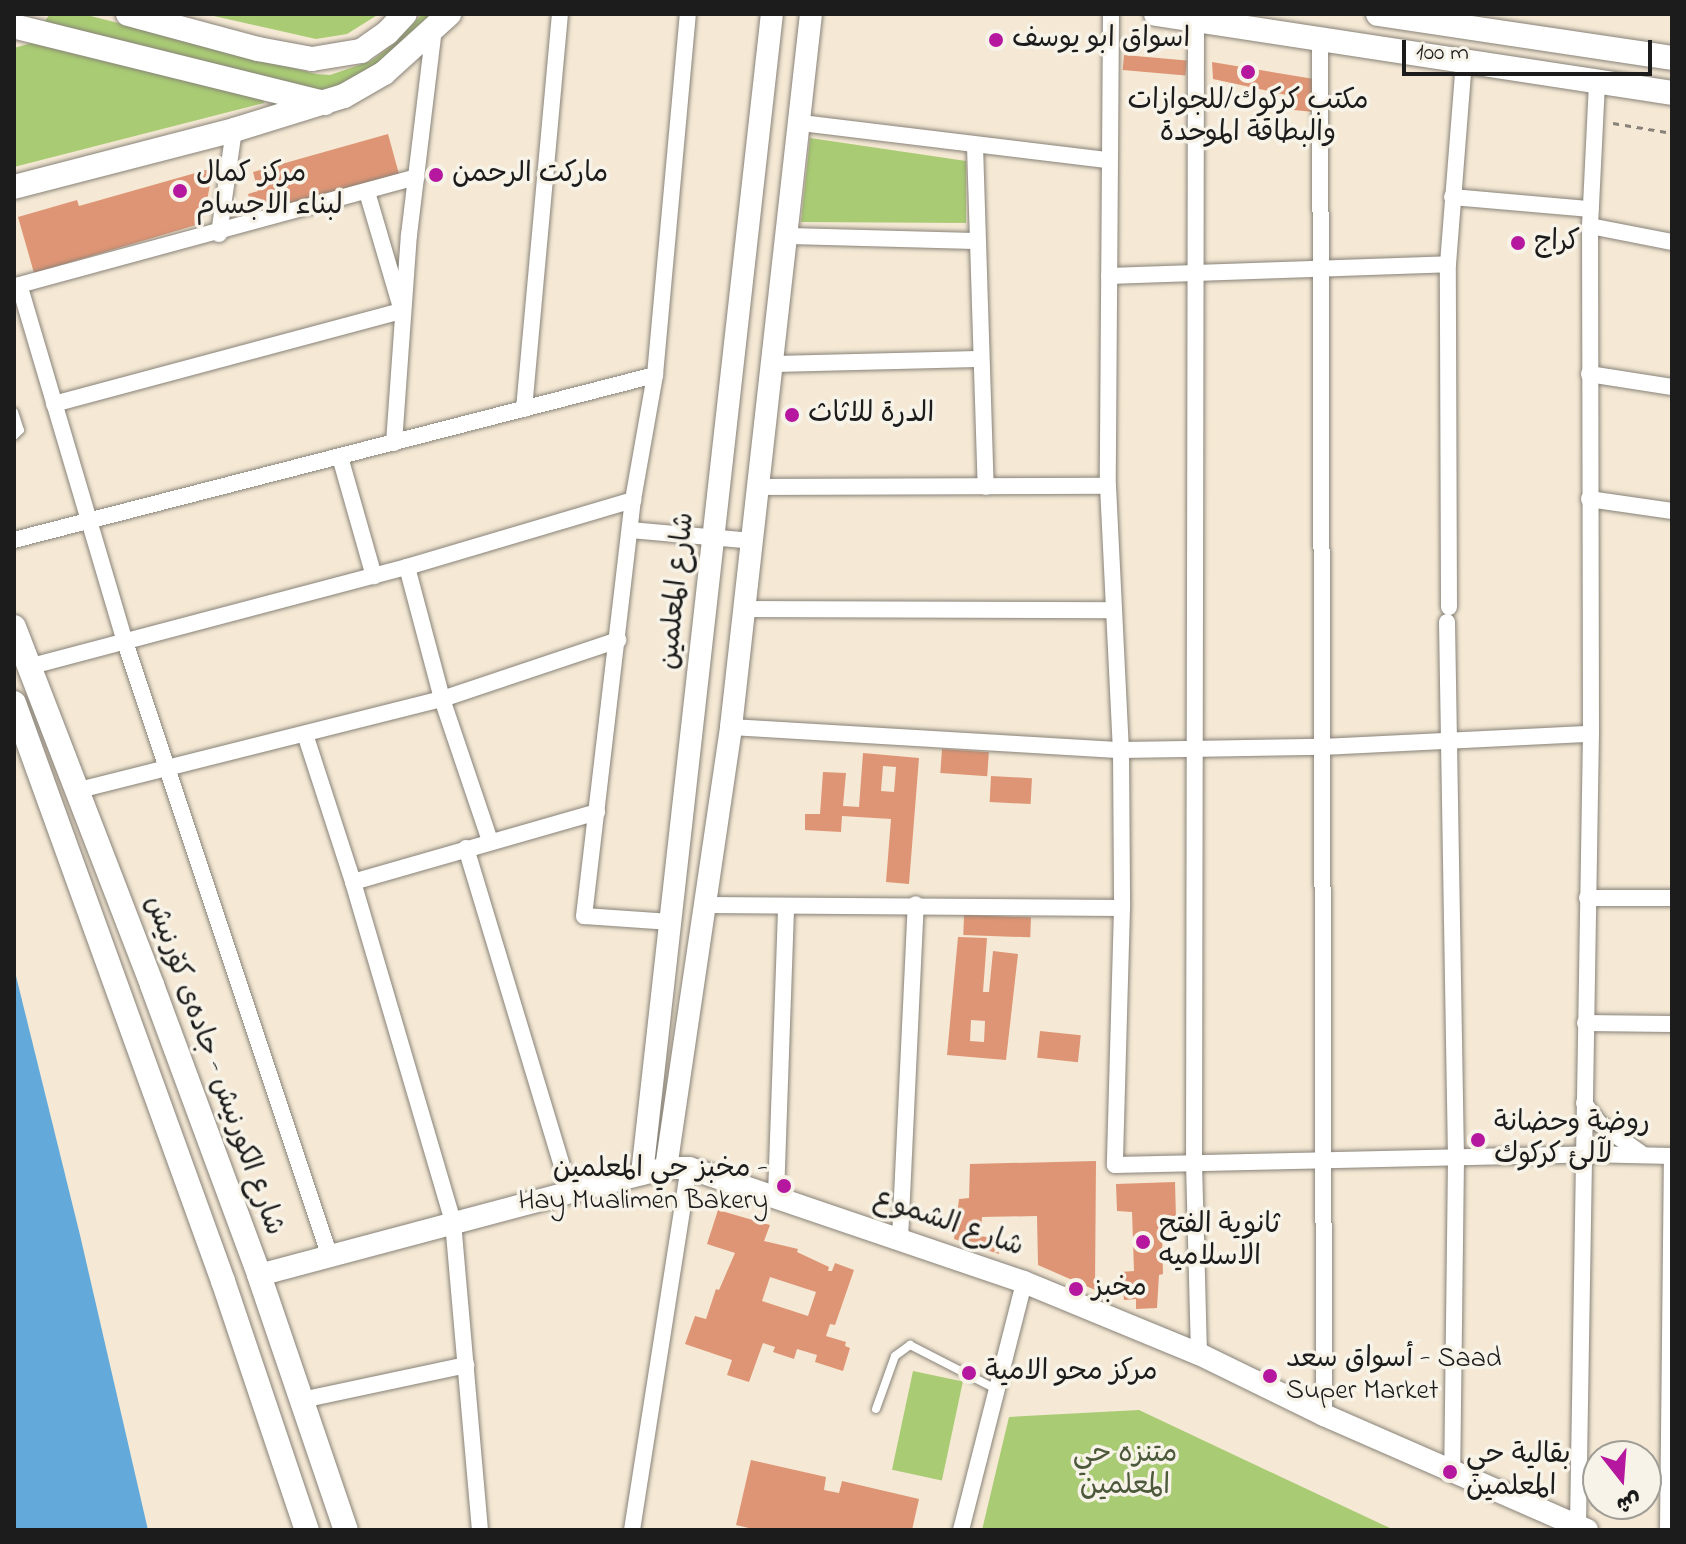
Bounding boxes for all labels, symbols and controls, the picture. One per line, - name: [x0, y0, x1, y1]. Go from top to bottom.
- place label: اسواق ابو يوسف: [1012, 23, 1190, 57]
- scale bar: [1406, 24, 1656, 74]
- marker: اسواق ابو يوسف: [987, 31, 1005, 49]
- text: 100 m: [1416, 36, 1469, 71]
- marker: مكتب كركوك/للجوازات والبطاقة الموحدة: [1239, 63, 1257, 81]
- place label: مكتب كركوك/للجوازات والبطاقة الموحدة: [1127, 85, 1369, 151]
- place label: مركز كمال لبناء الاجسام: [196, 158, 343, 224]
- place label: ماركت الرحمن: [452, 158, 608, 192]
- marker: ماركت الرحمن: [427, 166, 445, 184]
- marker: مركز كمال لبناء الاجسام: [171, 182, 189, 200]
- place label: كراج: [1534, 226, 1580, 260]
- marker: كراج: [1509, 234, 1527, 252]
- place label: الدرة للاثاث: [808, 398, 934, 432]
- marker: الدرة للاثاث: [783, 406, 801, 424]
- street label: شارع المعلمين: [653, 511, 703, 671]
- street label: شارع الكورنيش - جادەی کۆرنیش: [136, 892, 290, 1240]
- place label: روضة وحضانة لآلئ كركوك: [1494, 1107, 1650, 1173]
- marker: روضة وحضانة لآلئ كركوك: [1469, 1131, 1487, 1149]
- place label: مخبز حي المعلمين - Hay Mualimen Bakery: [518, 1153, 768, 1219]
- marker: مخبز حي المعلمين - Hay Mualimen Bakery: [775, 1177, 793, 1195]
- street label: شارع الشموع: [869, 1183, 1027, 1265]
- place label: ثانوية الفتح الاسلاميه: [1159, 1209, 1280, 1275]
- marker: ثانوية الفتح الاسلاميه: [1134, 1233, 1152, 1251]
- place label: مخبز: [1092, 1272, 1147, 1306]
- marker: مخبز: [1067, 1280, 1085, 1298]
- place label: أسواق سعد - Saad Super Market: [1286, 1343, 1502, 1409]
- place label: مركز محو الامية: [985, 1356, 1158, 1390]
- marker: مركز محو الامية: [960, 1364, 978, 1382]
- marker: أسواق سعد - Saad Super Market: [1261, 1367, 1279, 1385]
- park label: متنزه حي المعلمين: [1073, 1438, 1177, 1504]
- place label: بقالية حي المعلمين: [1466, 1439, 1571, 1505]
- north arrow: [1582, 1440, 1662, 1520]
- marker: بقالية حي المعلمين: [1441, 1463, 1459, 1481]
- text: ش: [1612, 1482, 1645, 1520]

